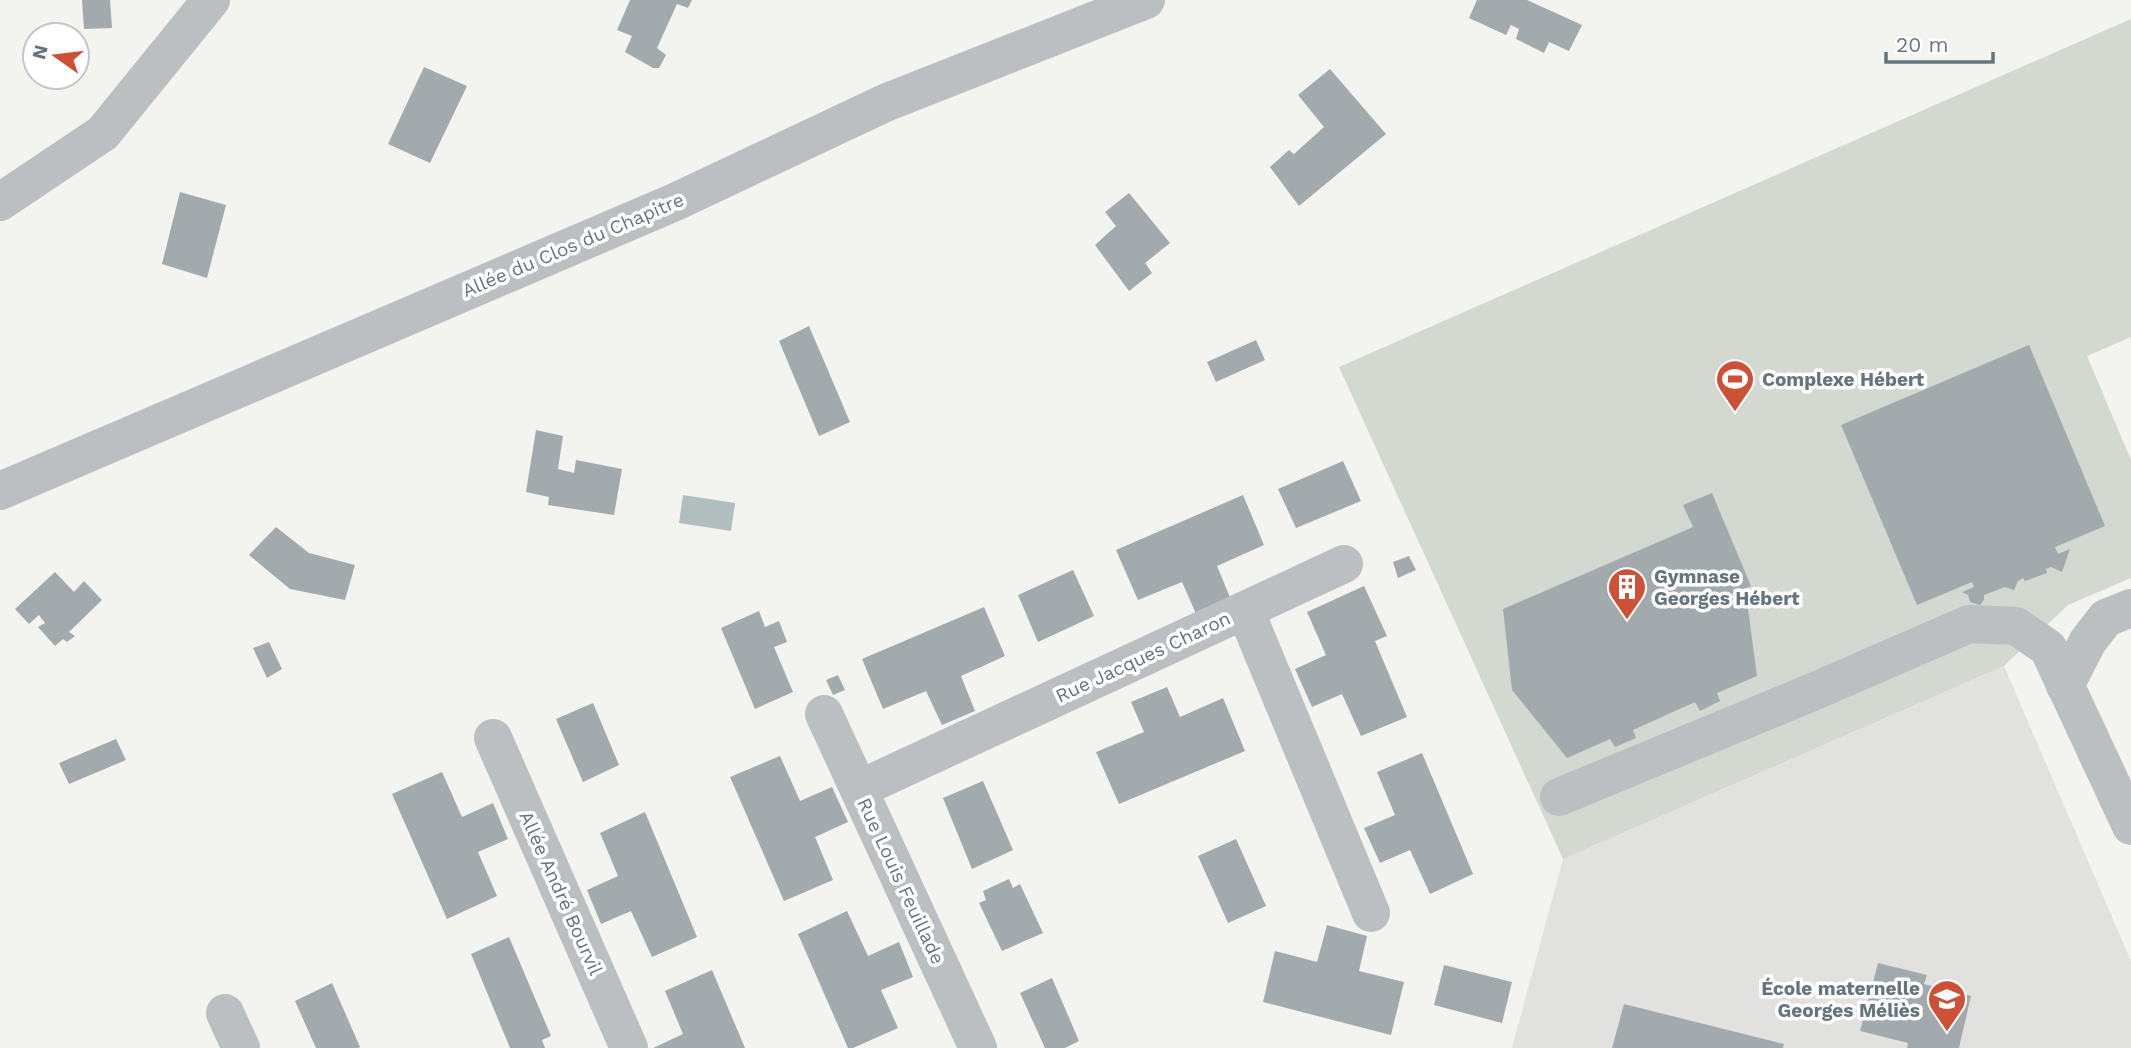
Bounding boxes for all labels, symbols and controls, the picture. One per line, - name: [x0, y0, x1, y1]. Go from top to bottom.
- north arrow: [21, 21, 91, 91]
- scale bar: [1886, 21, 1993, 65]
- text: 20 m: [1896, 32, 1948, 57]
- text: N: [27, 42, 53, 62]
- street label: Allée du Clos du Chapitre: [459, 188, 687, 302]
- sports icon: Complexe Hébert: [1714, 358, 1756, 413]
- place label: Complexe Hébert: [1762, 368, 1925, 391]
- place label: Gymnase Georges Hébert: [1654, 565, 1800, 610]
- building icon: Gymnase Georges Hébert: [1606, 566, 1648, 621]
- street label: Rue Jacques Charon: [1052, 606, 1234, 708]
- street label: Rue Louis Feuillade: [852, 794, 950, 968]
- street label: Allée André Bourvil: [515, 807, 608, 979]
- place label: École maternelle Georges Méliès: [1761, 977, 1920, 1022]
- school or university icon: École maternelle Georges Méliès: [1926, 978, 1968, 1033]

